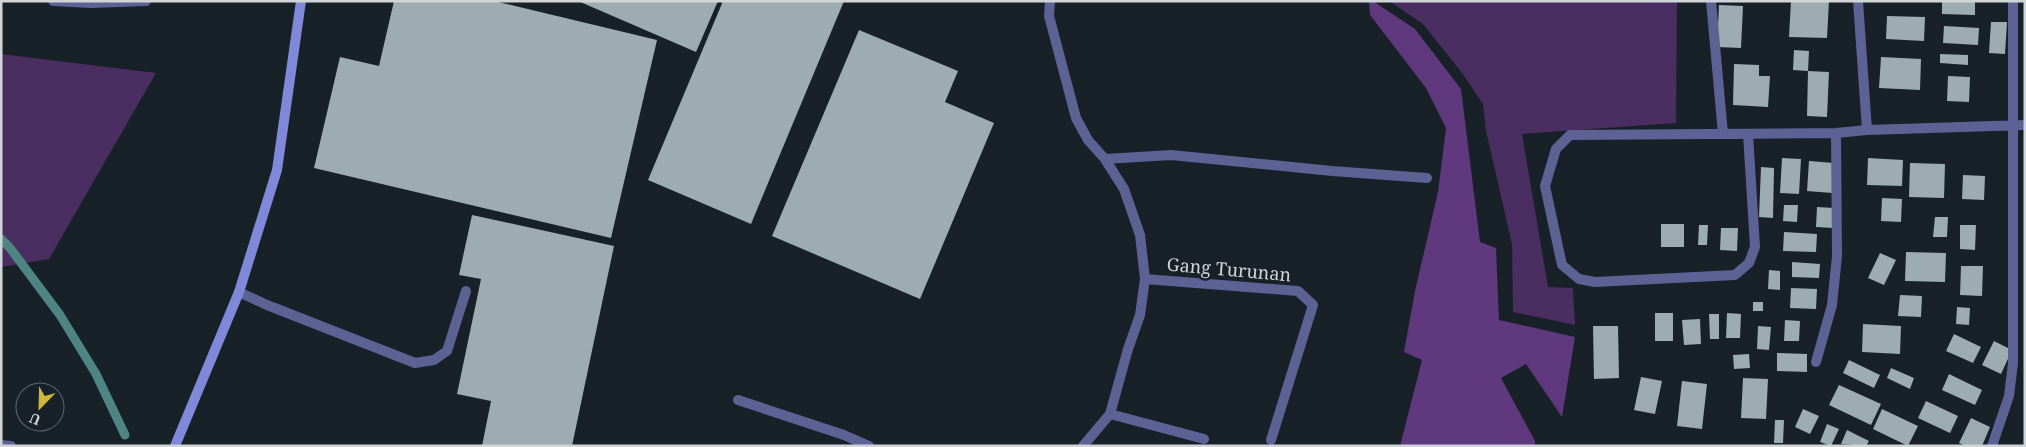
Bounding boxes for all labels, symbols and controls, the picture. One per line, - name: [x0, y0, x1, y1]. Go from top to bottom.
- street label: Gang Turunan: [1166, 252, 1293, 286]
- north arrow: [15, 382, 65, 432]
- text: U: [26, 408, 43, 430]

